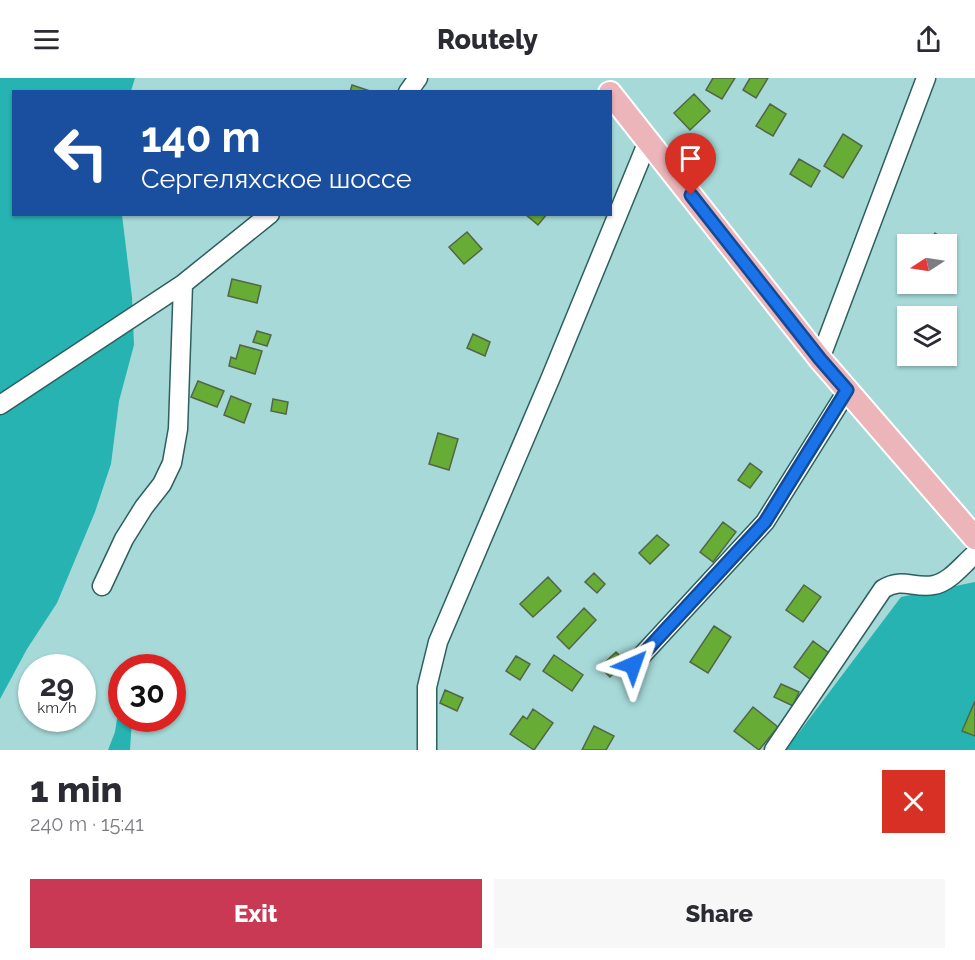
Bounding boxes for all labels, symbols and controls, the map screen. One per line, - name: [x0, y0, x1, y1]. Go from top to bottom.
- icon: menu: [30, 23, 63, 56]
- icon: share: [912, 23, 945, 56]
- text: Routely: [437, 24, 538, 55]
- text: 140 m: [141, 113, 261, 162]
- icon: left: [42, 114, 120, 192]
- pin: [665, 133, 716, 195]
- icon: arrive: [674, 142, 707, 175]
- text: Сергеляхское шоссе: [141, 163, 412, 194]
- north arrow: [897, 234, 957, 294]
- map controls: [897, 234, 957, 366]
- button: layers: [897, 306, 957, 366]
- position arrow: [601, 633, 665, 697]
- speed limit sign: 30: [108, 654, 186, 732]
- text: 29: [40, 668, 74, 703]
- text: km/h: [37, 699, 77, 717]
- text: 1 min: [30, 768, 122, 810]
- button: close: [882, 770, 945, 833]
- text: 240 m · 15:41: [30, 812, 144, 836]
- button: Exit: [30, 879, 482, 948]
- button: Share: [494, 879, 945, 948]

